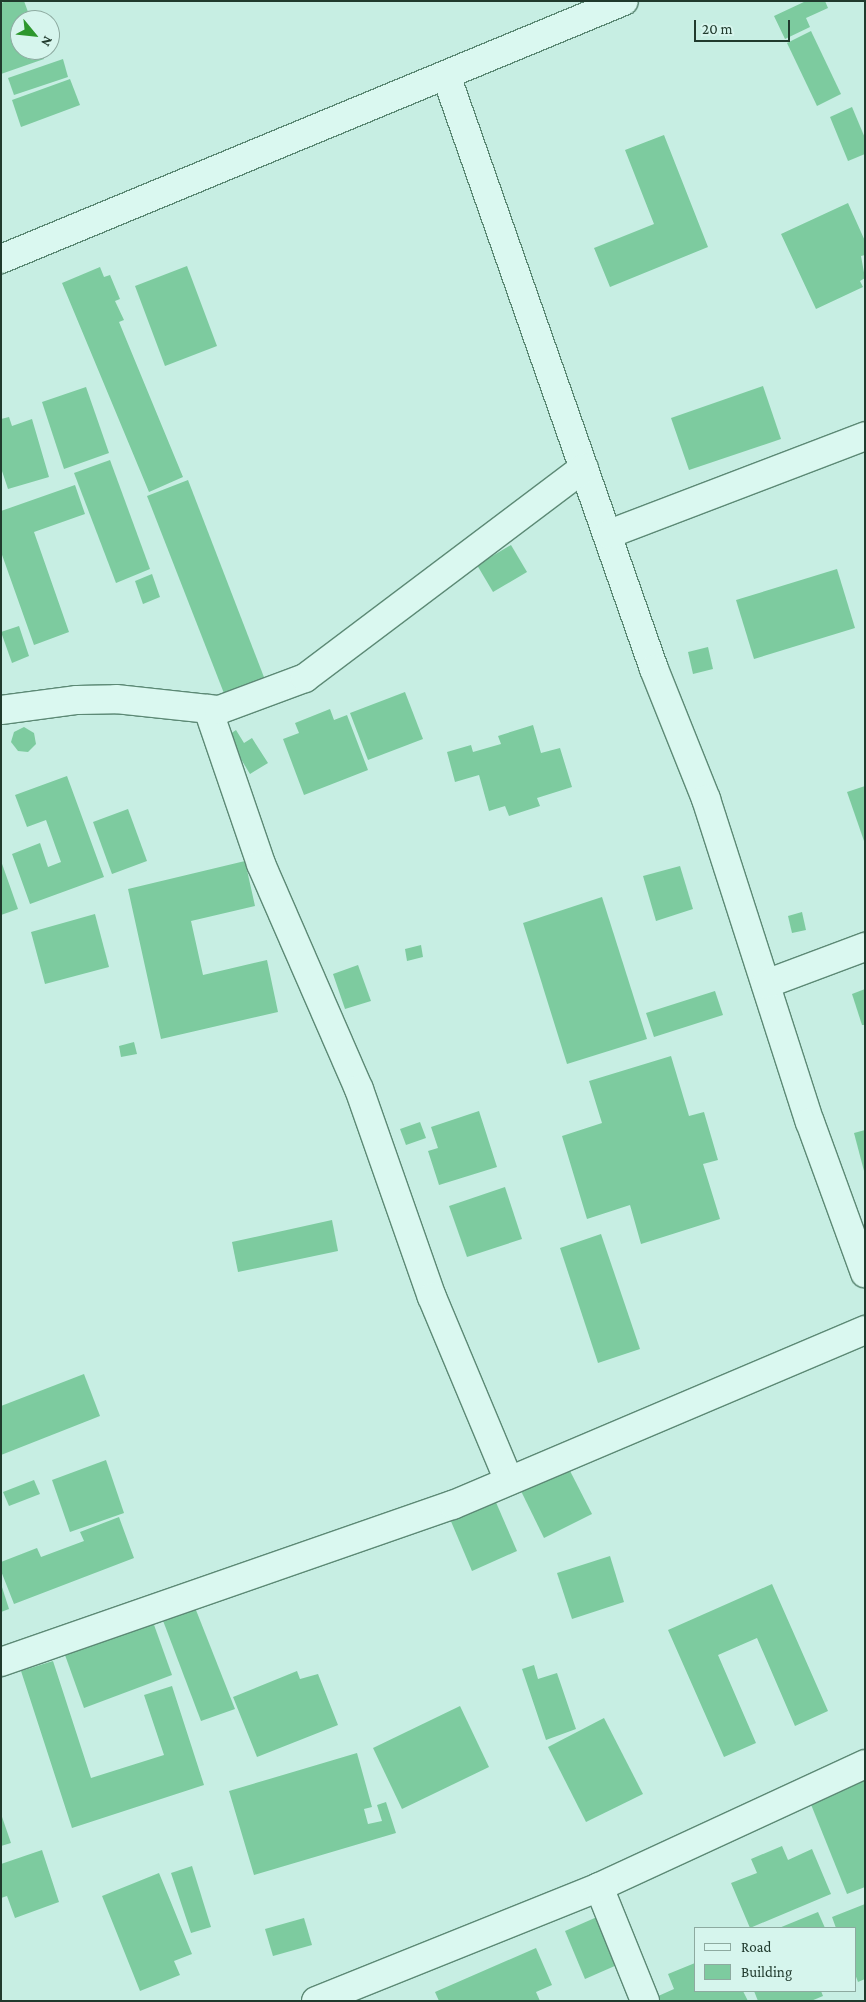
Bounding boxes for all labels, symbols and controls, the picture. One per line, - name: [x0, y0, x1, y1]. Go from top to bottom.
- north arrow: [10, 10, 60, 60]
- scale bar: [696, 10, 792, 42]
- text: 20 m: [702, 21, 733, 37]
- text: N: [38, 34, 57, 50]
- legend: [694, 1927, 856, 1992]
- text: Road: [741, 1939, 771, 1955]
- text: Building: [741, 1964, 792, 1980]

